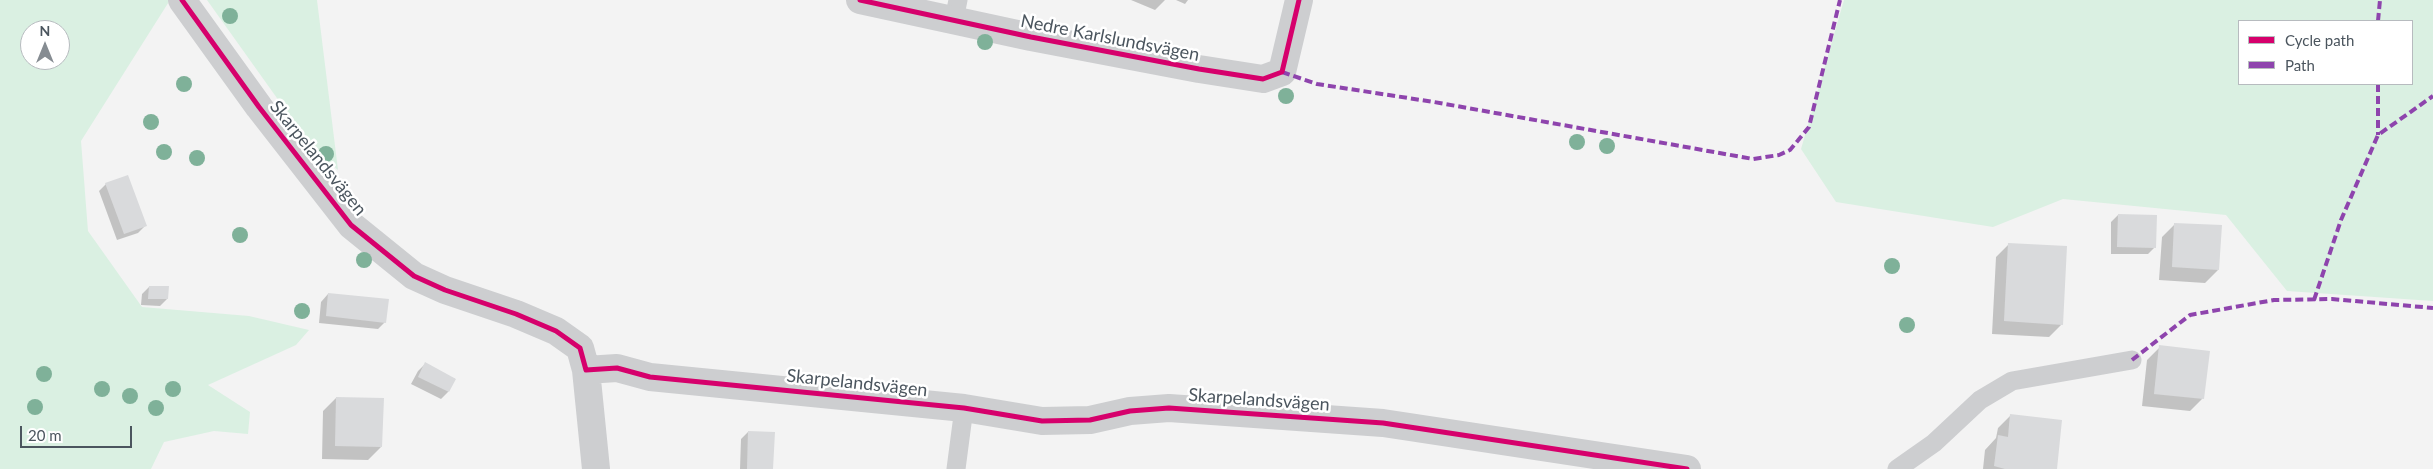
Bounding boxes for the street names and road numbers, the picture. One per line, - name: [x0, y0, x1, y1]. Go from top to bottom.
- street label: Nedre Karlslundsvägen: [1019, 10, 1201, 66]
- street label: Skarpelandsvägen: [265, 96, 371, 220]
- street label: Skarpelandsvägen: [785, 365, 929, 401]
- street label: Skarpelandsvägen: [1188, 384, 1330, 416]

